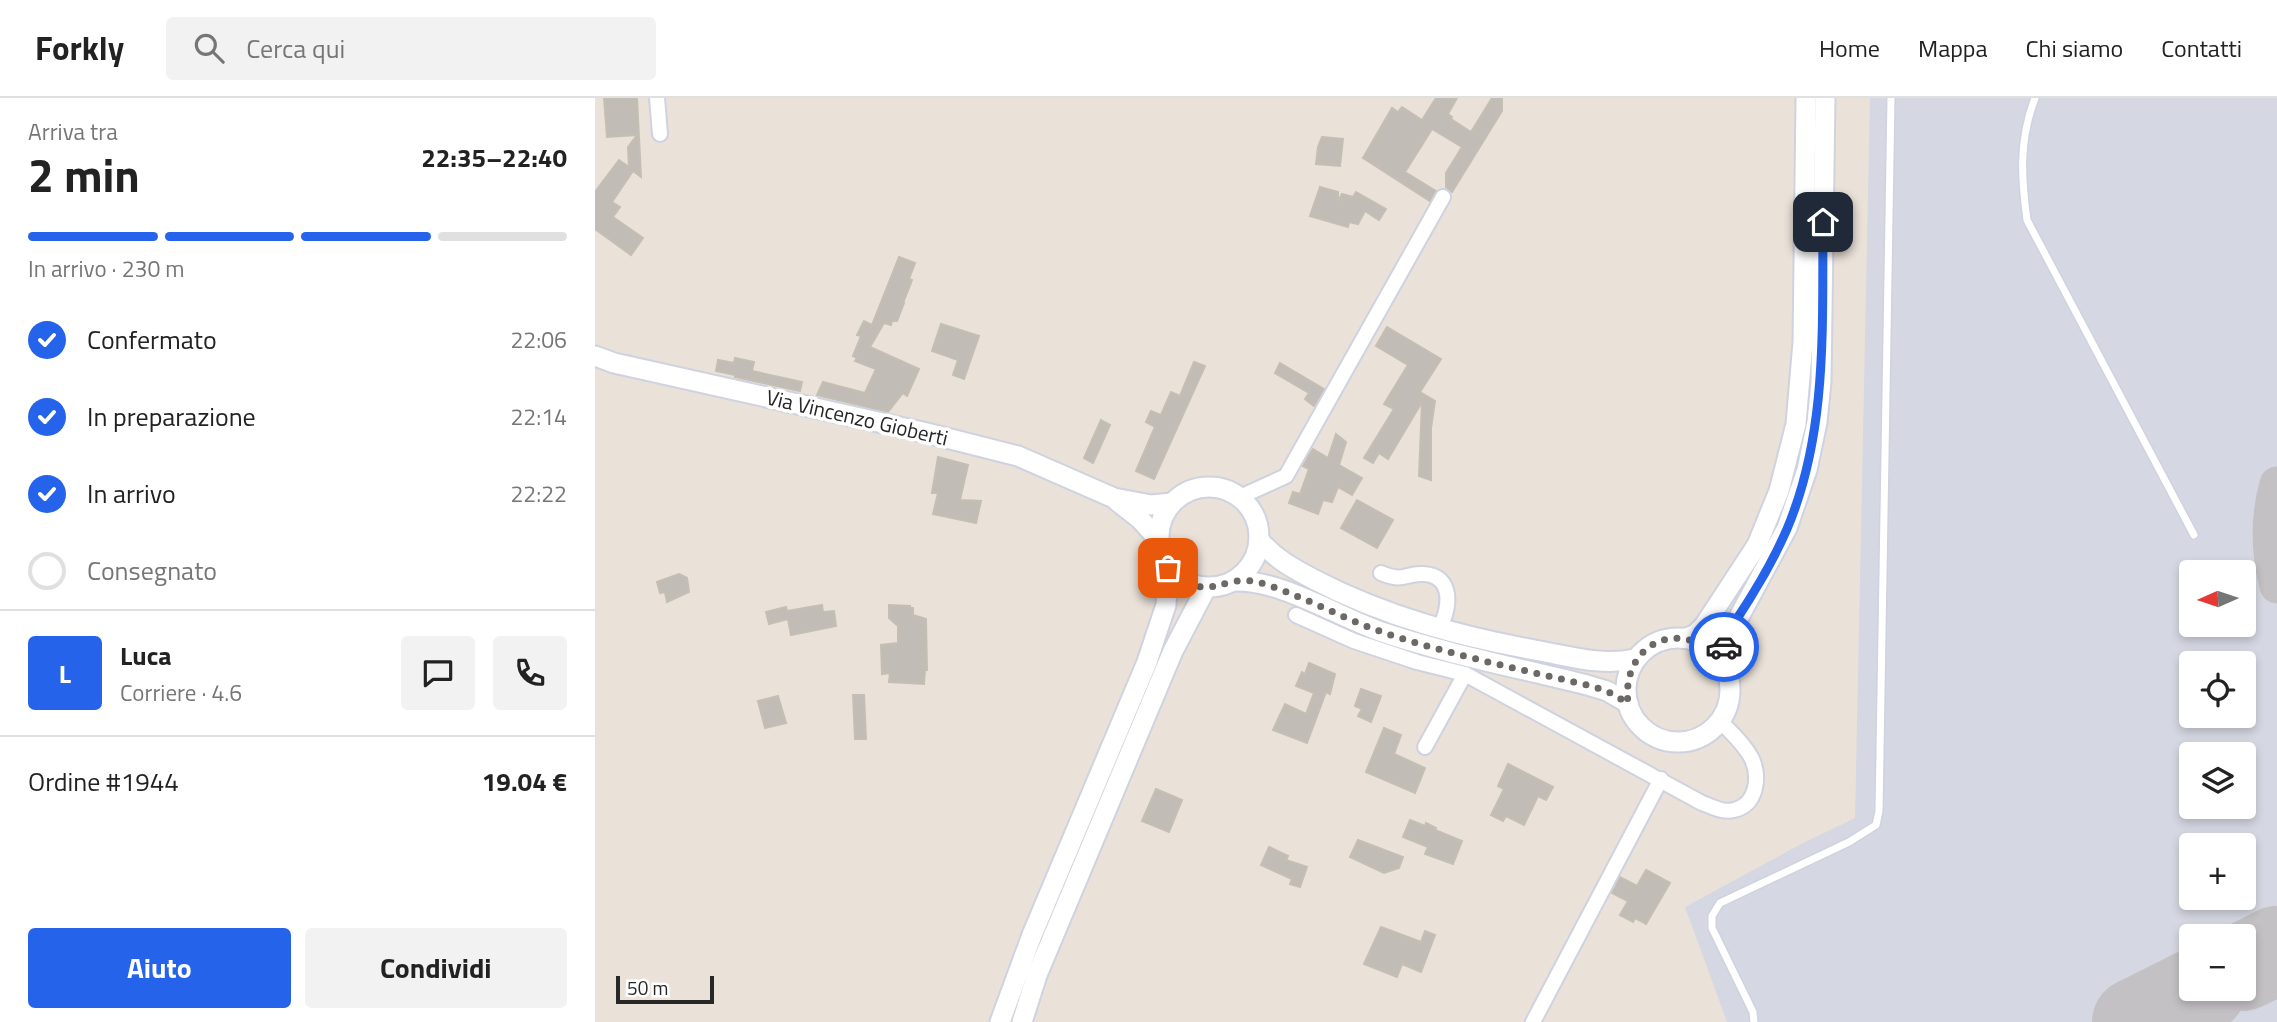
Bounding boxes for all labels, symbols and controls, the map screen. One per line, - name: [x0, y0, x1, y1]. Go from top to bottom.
- search box: [166, 17, 656, 80]
- text: Forkly: [35, 23, 124, 73]
- icon: search: [190, 29, 228, 67]
- text: Cerca qui: [246, 29, 345, 68]
- text: Home: [1819, 30, 1880, 66]
- text: Mappa: [1918, 30, 1987, 66]
- text: Chi siamo: [2025, 30, 2123, 66]
- text: Contatti: [2161, 30, 2242, 66]
- text: Arriva tra: [28, 114, 118, 149]
- text: 22:35–22:40: [421, 138, 567, 177]
- text: 2 min: [28, 140, 140, 210]
- pin: [1793, 192, 1853, 252]
- icon: home: [1804, 203, 1842, 241]
- text: In arrivo · 230 m: [28, 251, 185, 286]
- text: Confermato: [87, 320, 217, 359]
- icon: check: [28, 321, 66, 359]
- text: 22:06: [510, 322, 567, 357]
- street label: Via Vincenzo Gioberti: [763, 381, 951, 454]
- text: In preparazione: [87, 397, 256, 436]
- icon: check: [28, 398, 66, 436]
- text: 22:14: [510, 399, 567, 434]
- text: In arrivo: [87, 474, 176, 513]
- icon: check: [28, 475, 66, 513]
- text: 22:22: [510, 476, 567, 511]
- pin: [1138, 538, 1198, 598]
- icon: bag: [1149, 549, 1187, 587]
- text: Consegnato: [87, 551, 217, 590]
- north arrow: [2179, 560, 2256, 637]
- map controls: [2179, 560, 2256, 1001]
- courier: [1689, 612, 1759, 682]
- icon: car: [1705, 628, 1743, 666]
- text: Luca: [120, 636, 172, 675]
- button: chat: [401, 636, 475, 710]
- button: phone: [493, 636, 567, 710]
- button: locate: [2179, 651, 2256, 728]
- text: L: [59, 654, 71, 693]
- text: Corriere · 4.6: [120, 675, 242, 710]
- button: layers: [2179, 742, 2256, 819]
- text: Ordine #1944: [28, 762, 179, 801]
- text: 19.04 €: [482, 762, 567, 801]
- button: +: [2179, 833, 2256, 910]
- button: −: [2179, 924, 2256, 1001]
- button: Aiuto: [28, 928, 291, 1008]
- button: Condividi: [305, 928, 567, 1008]
- scale bar: [616, 973, 714, 1005]
- text: 50 m: [627, 973, 668, 1002]

